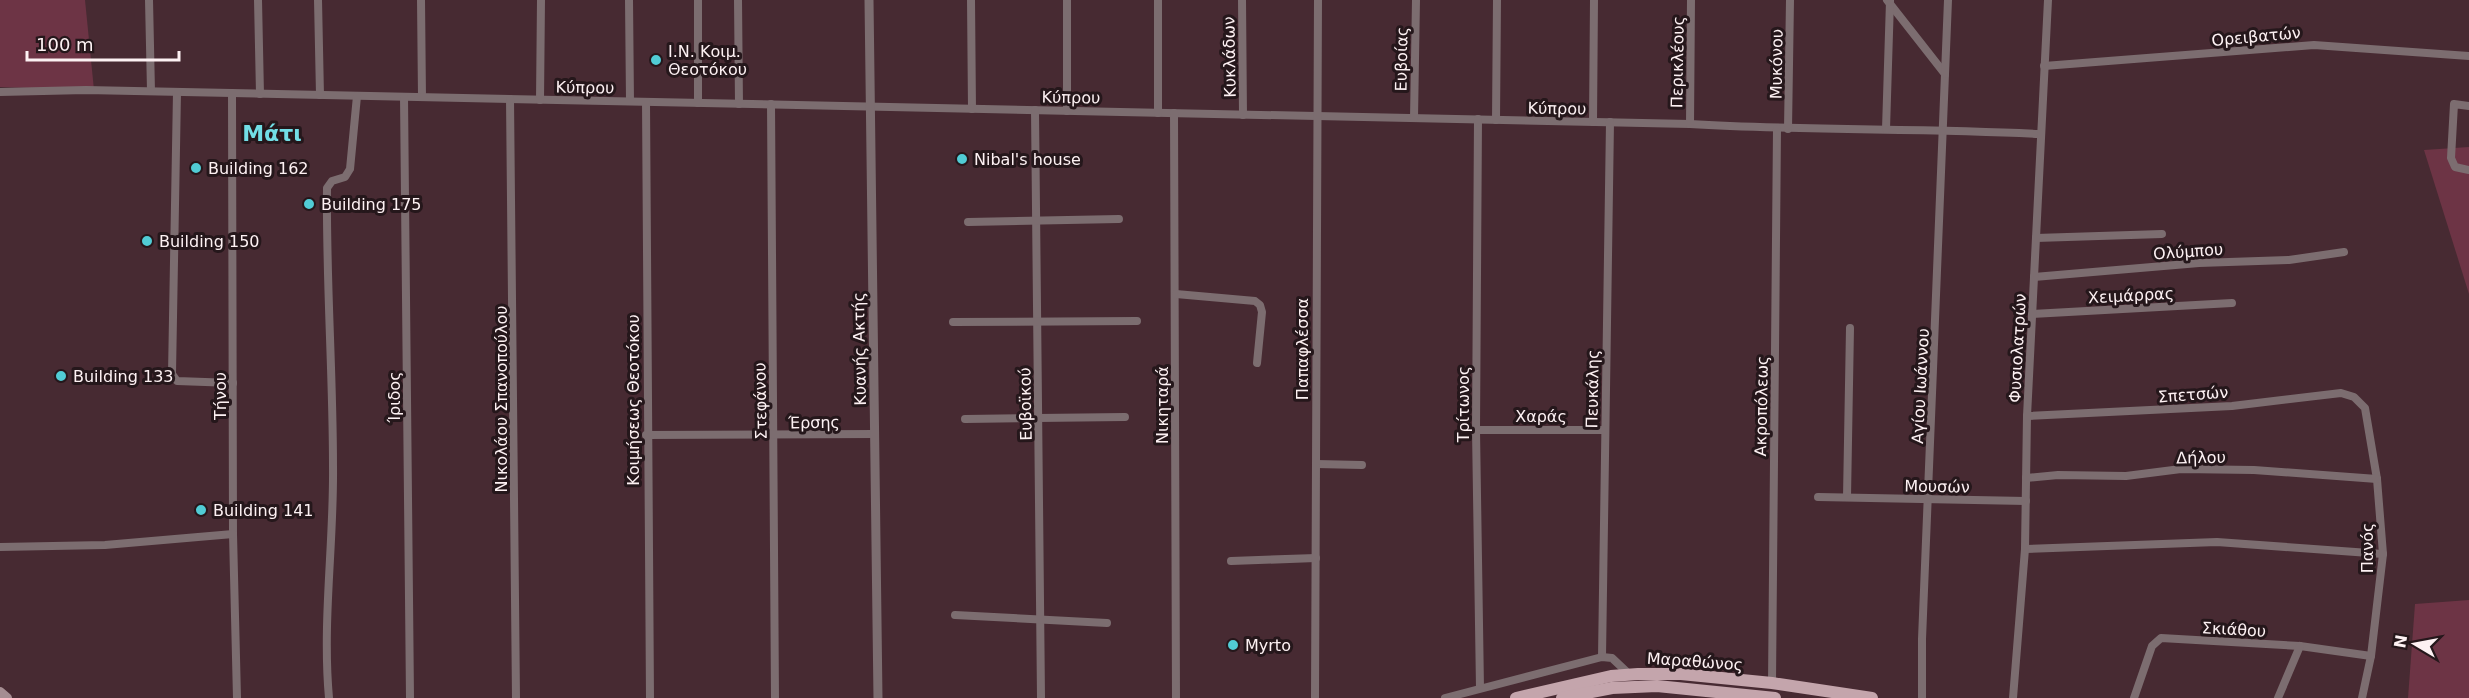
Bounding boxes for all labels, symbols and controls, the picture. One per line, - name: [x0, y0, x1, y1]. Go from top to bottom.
- street label: Κυκλάδων: [1219, 16, 1240, 98]
- street label: Περικλέους: [1667, 16, 1688, 108]
- street label: Ορειβατών: [2211, 23, 2302, 50]
- scale bar: [27, 24, 178, 62]
- street label: Ευβοίας: [1391, 26, 1412, 92]
- street label: Μυκόνου: [1766, 29, 1787, 99]
- text: 100 m: [36, 34, 94, 55]
- place label: Ι.Ν. Κοιμ. Θεοτόκου: [668, 42, 747, 79]
- marker: Ι.Ν. Κοιμ. Θεοτόκου: [649, 53, 663, 67]
- street label: Κύπρου: [556, 77, 614, 98]
- street label: Κύπρου: [1042, 87, 1100, 108]
- street label: Κύπρου: [1528, 98, 1586, 119]
- district label: Μάτι: [242, 121, 302, 146]
- place label: Nibal's house: [974, 150, 1081, 169]
- marker: Nibal's house: [955, 152, 969, 166]
- place label: Building 162: [208, 159, 309, 178]
- marker: Building 162: [189, 161, 203, 175]
- place label: Building 175: [321, 195, 422, 214]
- marker: Building 175: [302, 197, 316, 211]
- place label: Building 150: [159, 232, 260, 251]
- marker: Building 150: [140, 234, 154, 248]
- street label: Ολύμπου: [2152, 240, 2224, 263]
- street label: Χειμάρρας: [2088, 284, 2174, 307]
- street label: Κυανής Ακτής: [849, 292, 870, 406]
- street label: Φυσιολατρών: [2005, 293, 2030, 403]
- street label: Παπαφλέσσα: [1293, 298, 1312, 400]
- street label: Νικολάου Σπανοπούλου: [492, 306, 511, 492]
- street label: Κοιμήσεως Θεοτόκου: [624, 314, 643, 486]
- street label: Αγίου Ιωάννου: [1908, 328, 1933, 444]
- street label: Πευκάλης: [1582, 349, 1603, 429]
- street label: Ακροπόλεως: [1751, 356, 1772, 456]
- street label: Στεφάνου: [750, 362, 771, 440]
- street label: Νικηταρά: [1153, 366, 1172, 444]
- street label: Τρίτωνος: [1454, 366, 1473, 443]
- place label: Building 133: [73, 367, 174, 386]
- street label: Ευβοϊκού: [1015, 367, 1036, 441]
- marker: Building 133: [54, 369, 68, 383]
- street label: Ίριδος: [385, 371, 404, 424]
- street label: Τήνου: [211, 372, 230, 421]
- street label: Σπετσών: [2157, 383, 2229, 406]
- street label: Χαράς: [1515, 407, 1567, 426]
- street label: Έρσης: [787, 413, 840, 432]
- street label: Δήλου: [2176, 448, 2226, 467]
- street label: Μουσών: [1904, 476, 1970, 497]
- place label: Building 141: [213, 501, 314, 520]
- marker: Building 141: [194, 503, 208, 517]
- street label: Πανός: [2358, 523, 2377, 573]
- north arrow: [2385, 614, 2445, 674]
- street label: Σκιάθου: [2201, 618, 2267, 641]
- text: N: [2390, 633, 2411, 650]
- place label: Myrto: [1245, 636, 1291, 655]
- marker: Myrto: [1226, 638, 1240, 652]
- street label: Μαραθώνος: [1646, 649, 1744, 674]

